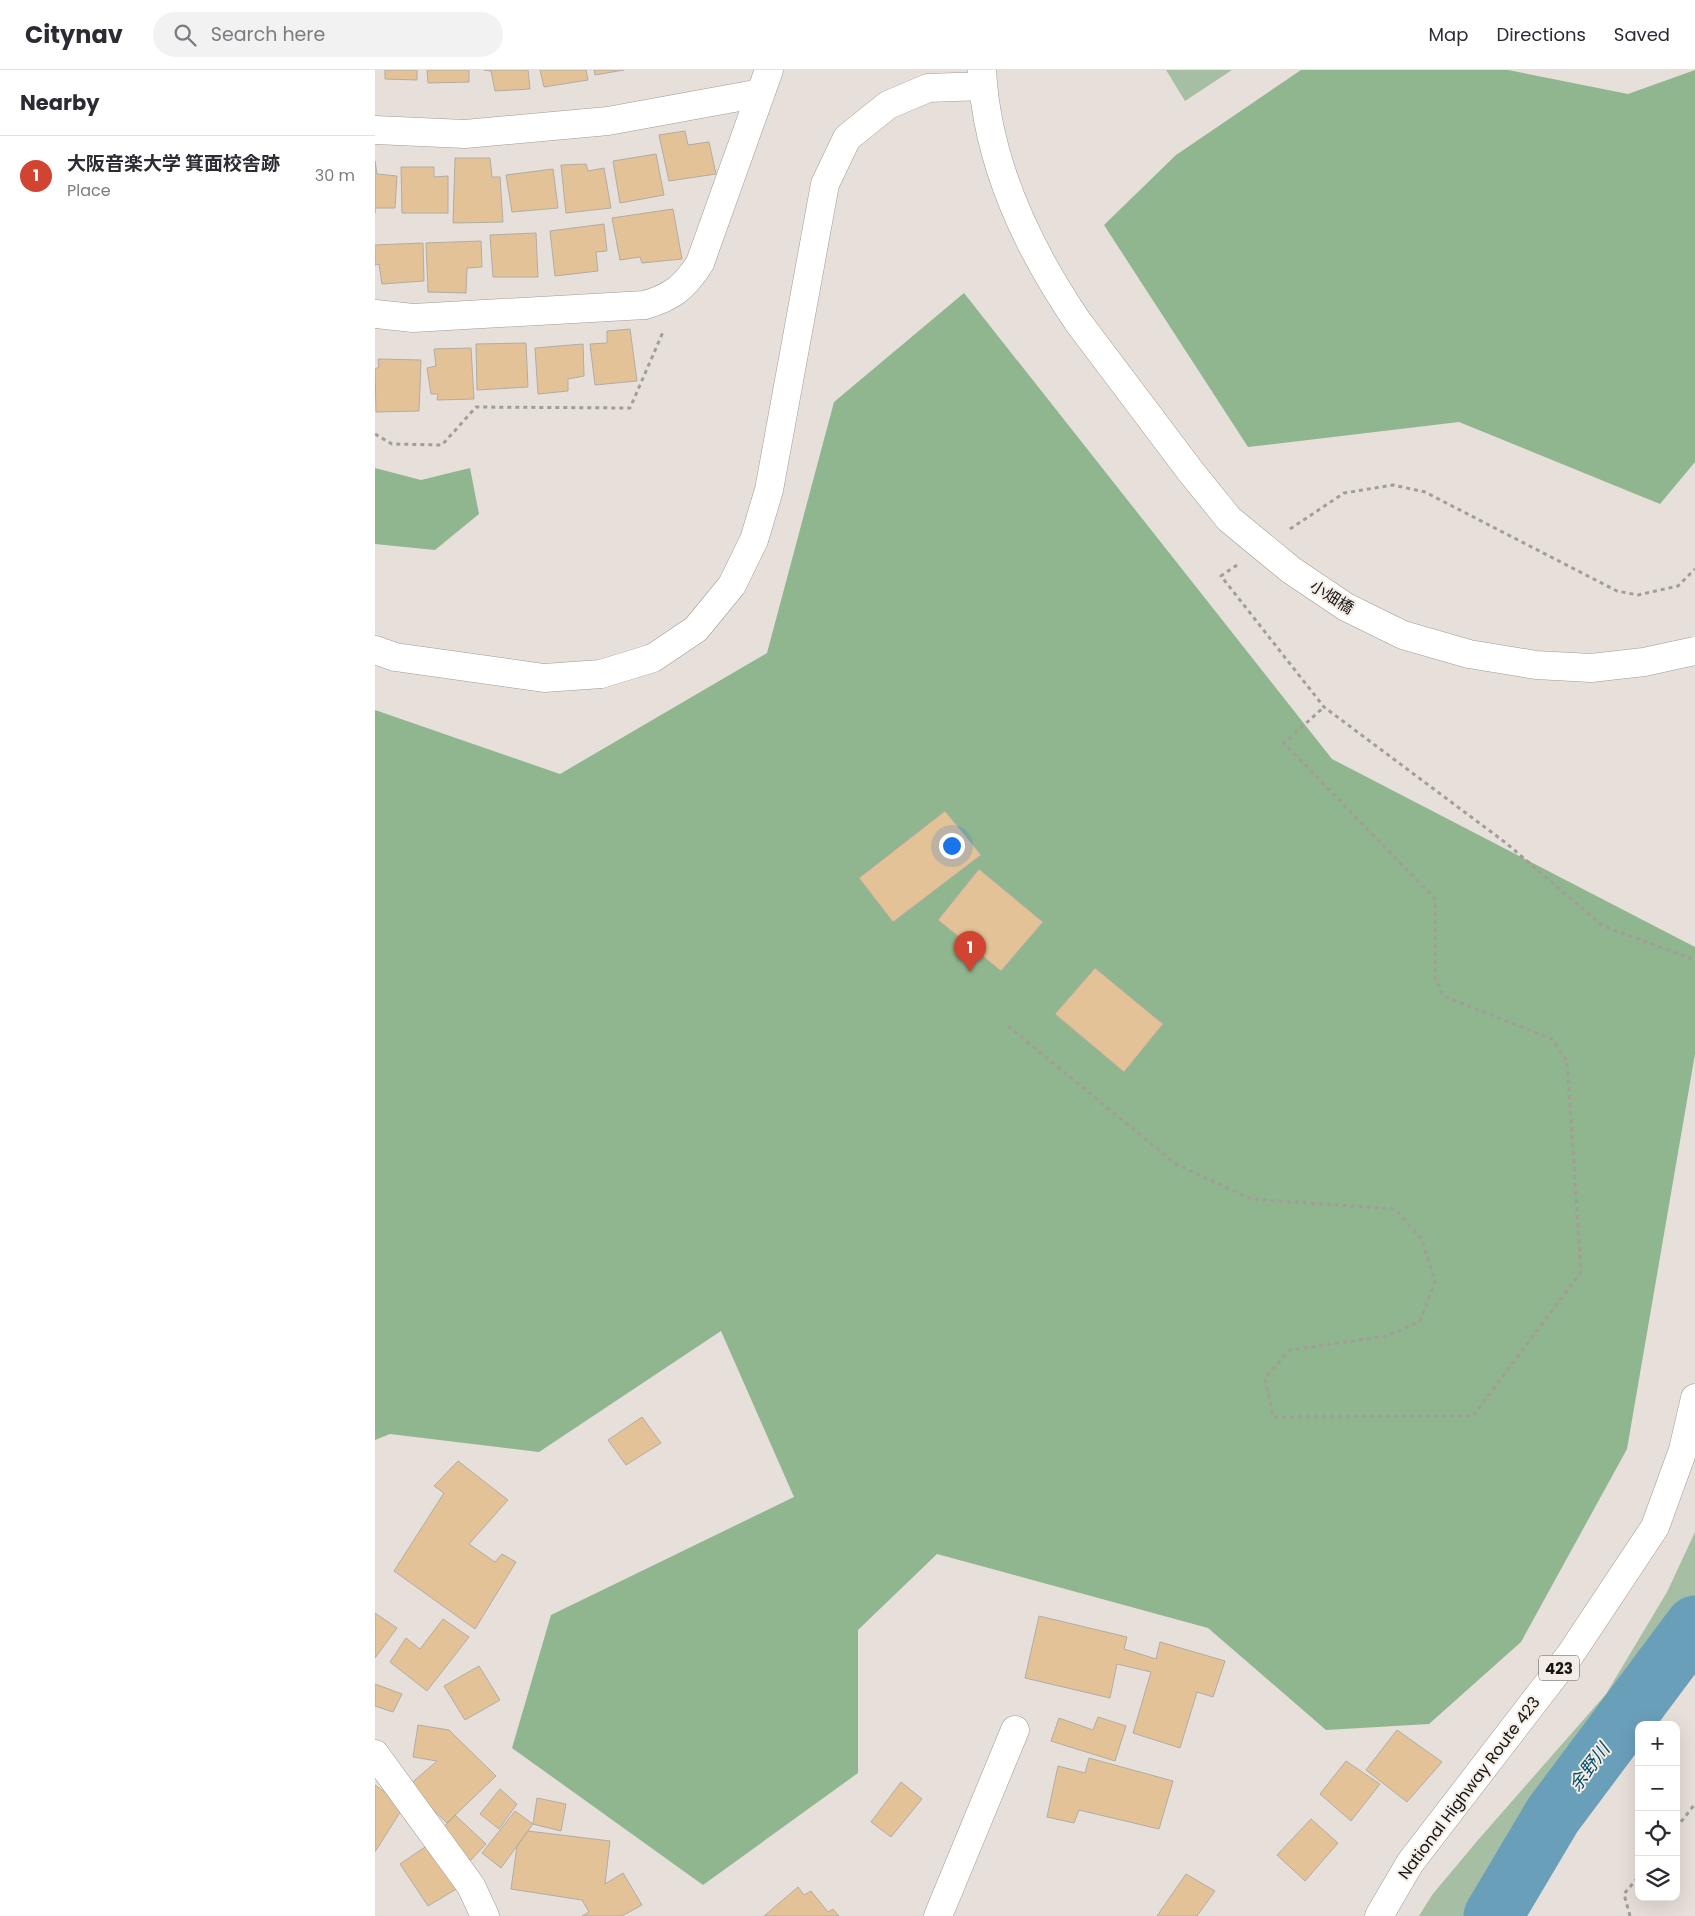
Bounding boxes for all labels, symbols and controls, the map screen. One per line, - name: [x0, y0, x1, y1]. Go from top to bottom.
- search box: [153, 12, 503, 57]
- text: Citynav: [25, 18, 123, 51]
- icon: search: [171, 21, 199, 49]
- text: Search here: [211, 21, 325, 48]
- text: Map: [1429, 22, 1468, 47]
- text: Directions: [1496, 22, 1586, 47]
- text: Saved: [1614, 22, 1670, 47]
- text: Nearby: [20, 88, 100, 117]
- text: 大阪音楽大学 箕面校舎跡: [67, 150, 280, 177]
- text: 1: [33, 164, 39, 187]
- text: 30 m: [315, 164, 355, 187]
- text: Place: [67, 179, 111, 202]
- street label: 小畑橋: [1306, 575, 1358, 619]
- your location: [939, 833, 965, 859]
- pin: 1: [954, 931, 986, 972]
- road number: 423: [1539, 1656, 1579, 1680]
- street label: National Highway Route 423: [1393, 1692, 1545, 1884]
- map controls: [1635, 1721, 1680, 1901]
- button: +: [1635, 1721, 1680, 1766]
- water label: 余野川: [1563, 1736, 1616, 1796]
- button: −: [1635, 1766, 1680, 1811]
- button: locate: [1635, 1811, 1680, 1856]
- button: layers: [1635, 1856, 1680, 1901]

